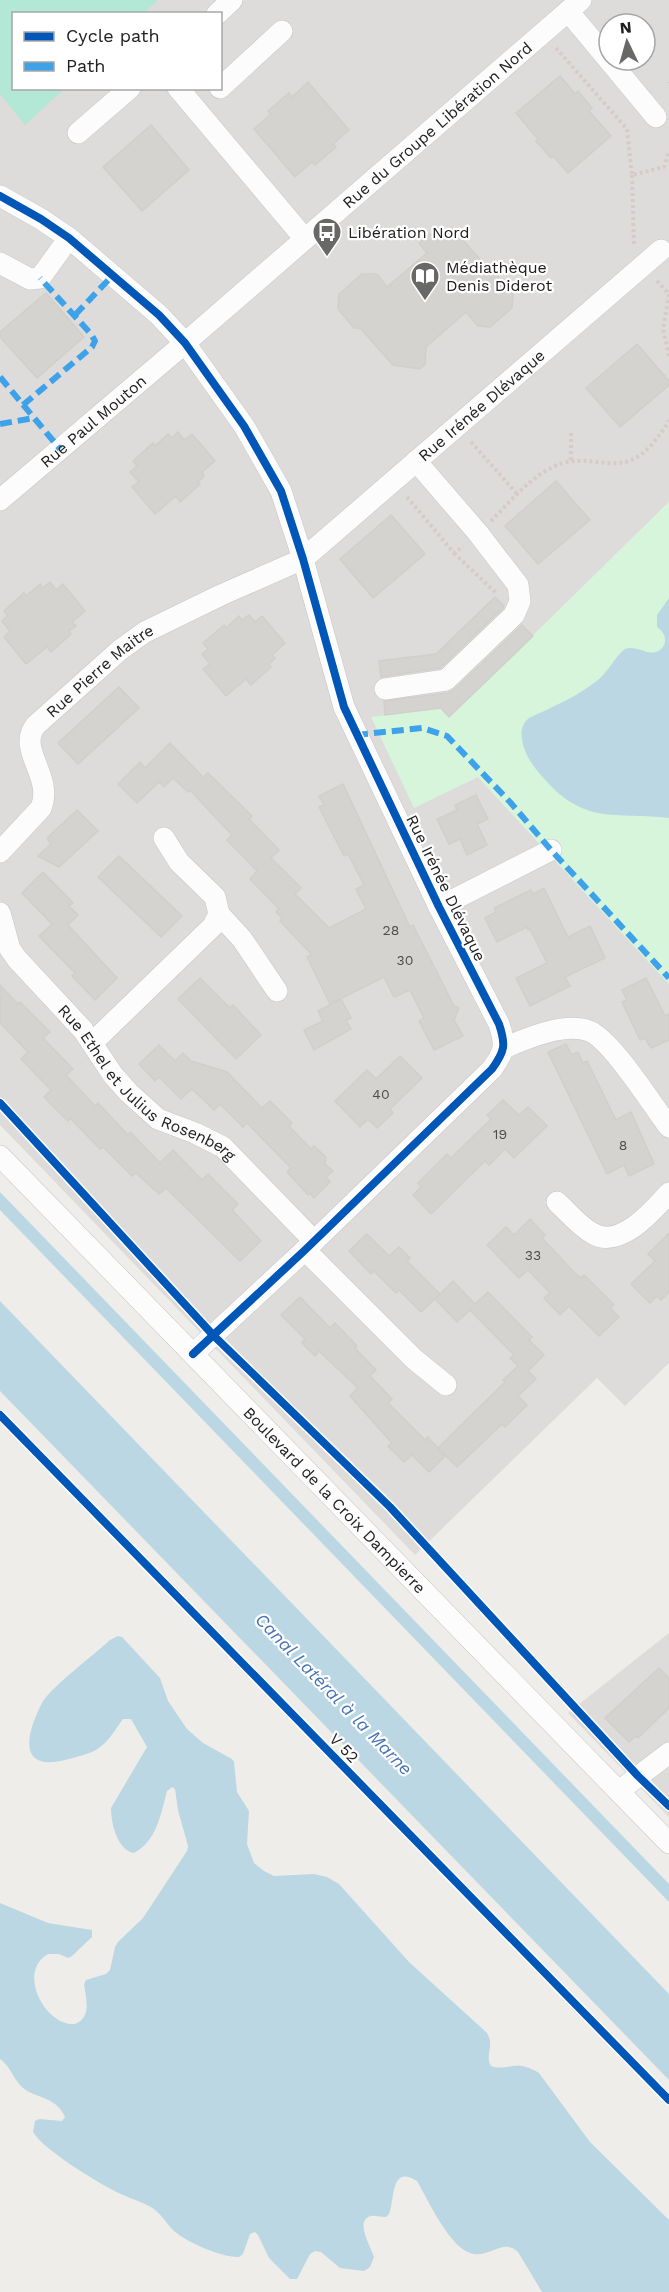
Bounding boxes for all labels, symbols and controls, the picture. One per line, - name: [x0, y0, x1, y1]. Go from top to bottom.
- legend: [12, 12, 222, 90]
- north arrow: [597, 12, 657, 72]
- text: N: [619, 18, 632, 38]
- text: Cycle path: [66, 25, 160, 46]
- street label: Rue du Groupe Libération Nord: [338, 38, 536, 212]
- text: Path: [66, 55, 106, 76]
- bus stop icon: Libération Nord: [311, 216, 343, 258]
- place label: Libération Nord: [348, 223, 470, 242]
- place label: Médiathèque Denis Diderot: [446, 258, 553, 295]
- library icon: Médiathèque Denis Diderot: [409, 260, 441, 302]
- street label: Rue Irénée Dlévaque: [414, 345, 548, 465]
- street label: Rue Paul Mouton: [36, 371, 150, 471]
- street label: Rue Pierre Maitre: [42, 620, 156, 721]
- street label: Rue Irénée Dlévaque: [402, 812, 490, 964]
- house number: 28: [383, 922, 399, 938]
- house number: 30: [397, 952, 413, 968]
- street label: Rue Ethel et Julius Rosenberg: [54, 1000, 240, 1165]
- house number: 40: [372, 1086, 390, 1102]
- house number: 19: [493, 1126, 507, 1142]
- house number: 8: [619, 1137, 627, 1153]
- house number: 33: [525, 1247, 541, 1263]
- street label: Boulevard de la Croix Dampierre: [240, 1403, 430, 1597]
- water label: Canal Latéral à la Marne: [251, 1609, 417, 1779]
- street label: V 52: [325, 1729, 363, 1767]

